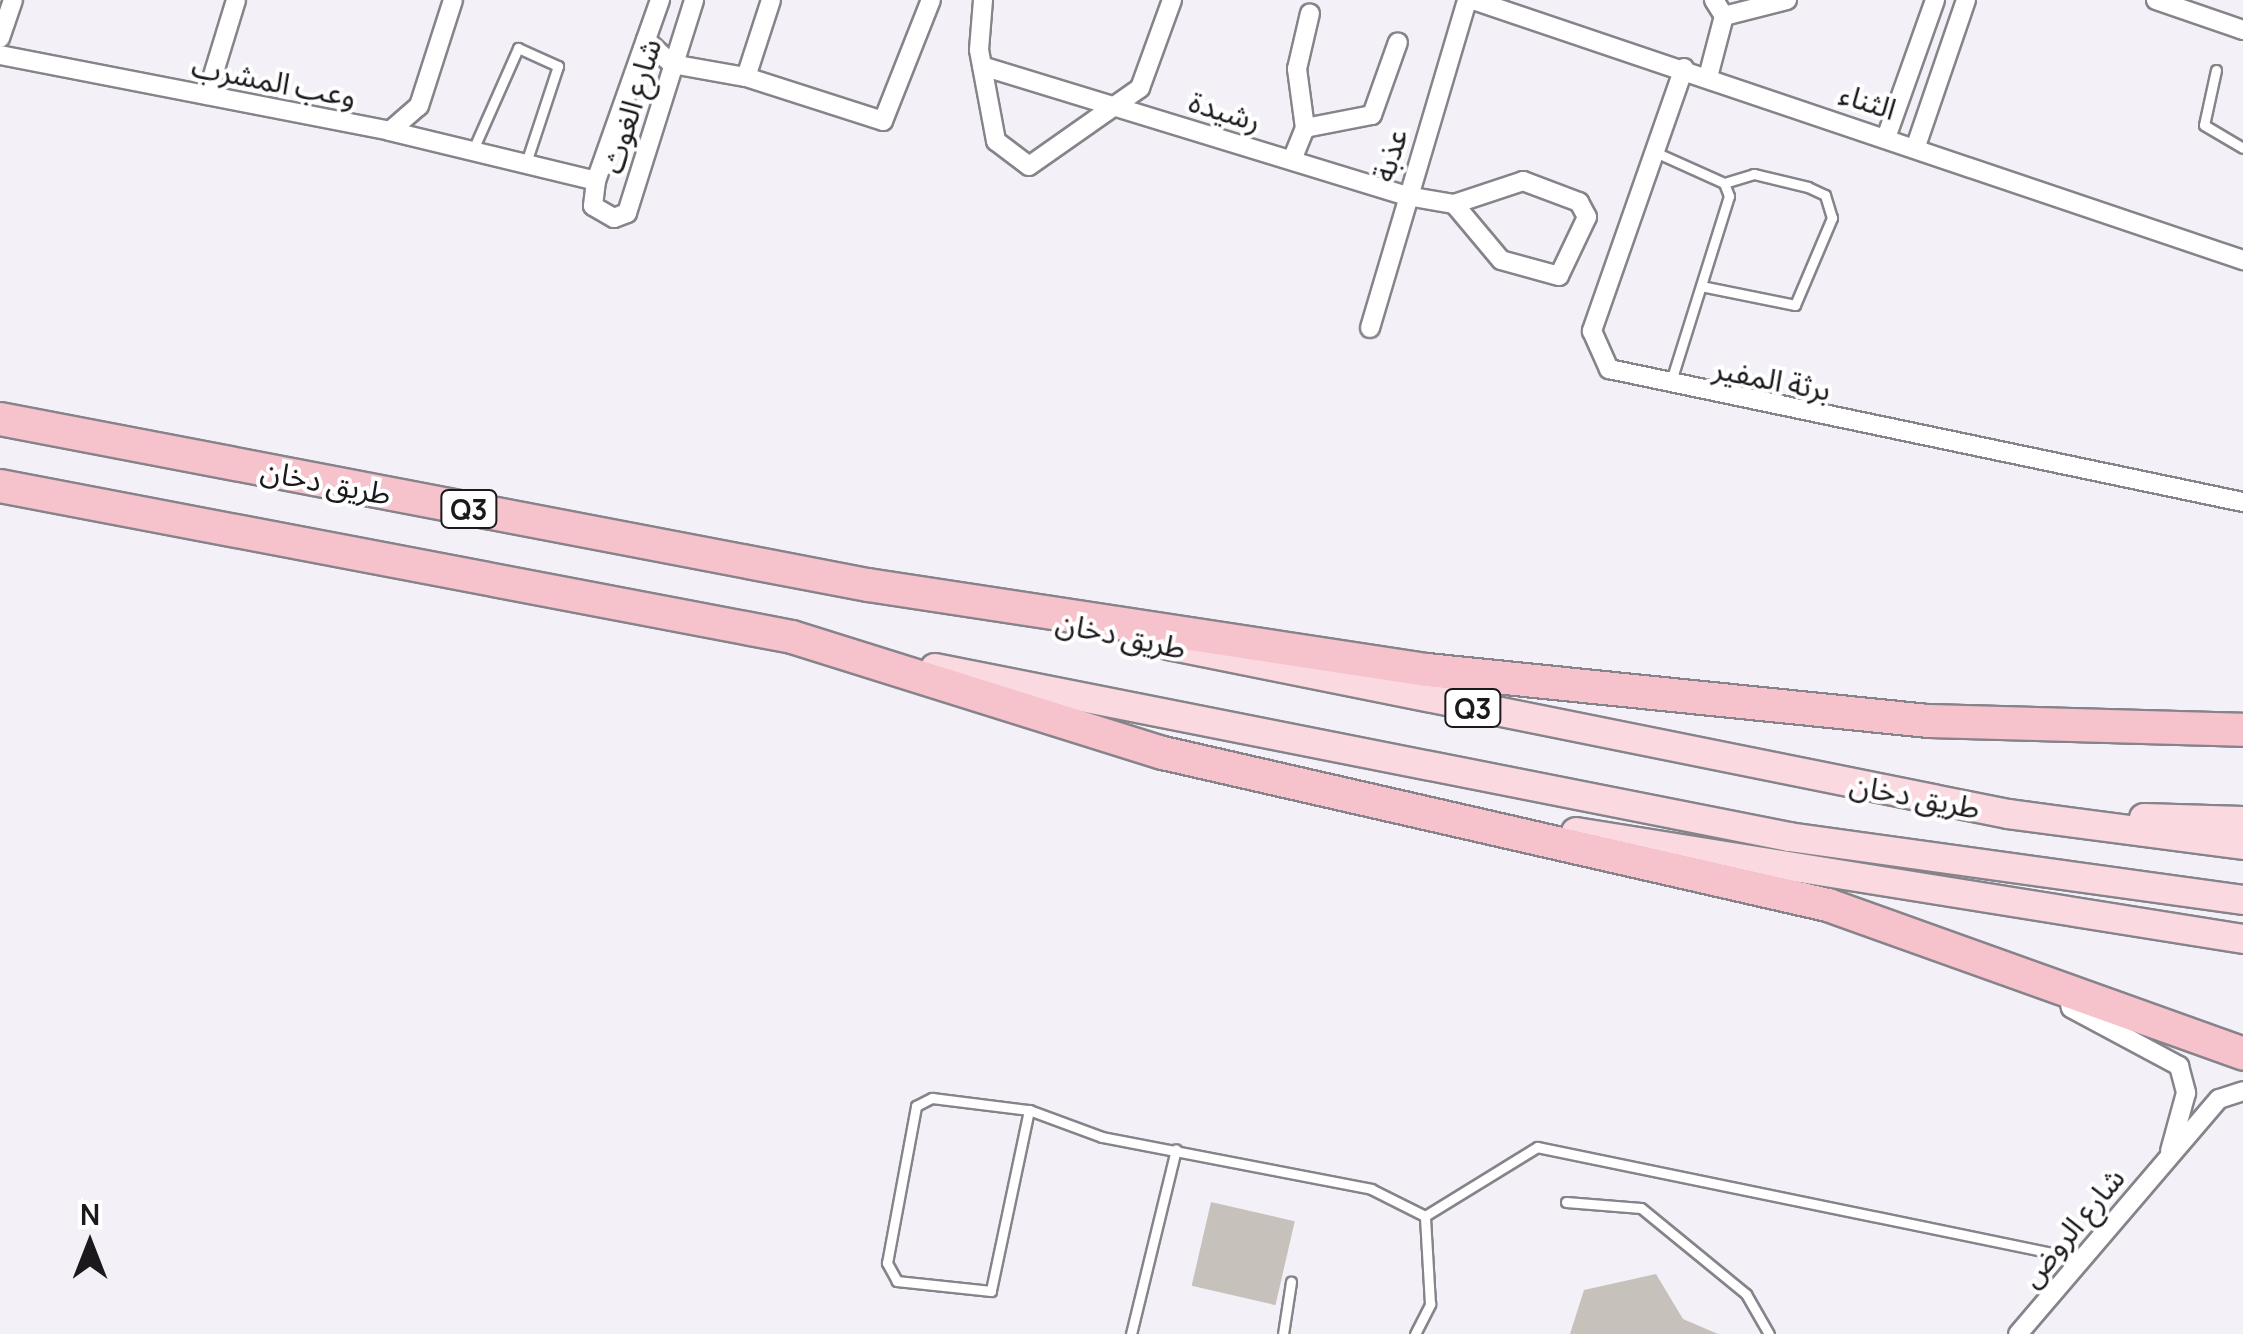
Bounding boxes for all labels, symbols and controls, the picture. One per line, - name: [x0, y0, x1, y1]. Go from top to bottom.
- street label: شارع الغوث: [593, 34, 669, 178]
- street label: وعب المشرب: [189, 47, 359, 115]
- street label: الثناء: [1835, 75, 1901, 127]
- street label: رشيدة: [1185, 83, 1265, 139]
- street label: عذبة: [1365, 124, 1415, 186]
- street label: برثة المفير: [1710, 350, 1834, 408]
- street label: طريق دخان: [258, 452, 394, 512]
- road number: Q3: [439, 486, 499, 532]
- street label: طريق دخان: [1053, 604, 1189, 666]
- road number: Q3: [1443, 685, 1503, 731]
- street label: طريق دخان: [1847, 766, 1983, 826]
- street label: شارع الروض: [2012, 1160, 2132, 1294]
- north arrow: [40, 1194, 140, 1294]
- text: N: [80, 1195, 100, 1233]

